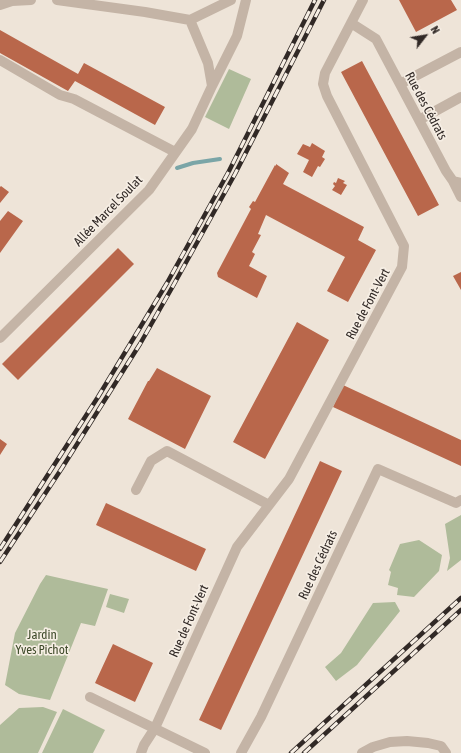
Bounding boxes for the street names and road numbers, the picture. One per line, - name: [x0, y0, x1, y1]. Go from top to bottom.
- street label: Rue des Cédrats: [402, 69, 450, 143]
- street label: Allée Marcel Soulat: [70, 172, 146, 250]
- street label: Rue de Font-Vert: [343, 266, 393, 342]
- street label: Rue des Cédrats: [295, 528, 341, 602]
- street label: Rue de Font-Vert: [166, 582, 212, 660]

